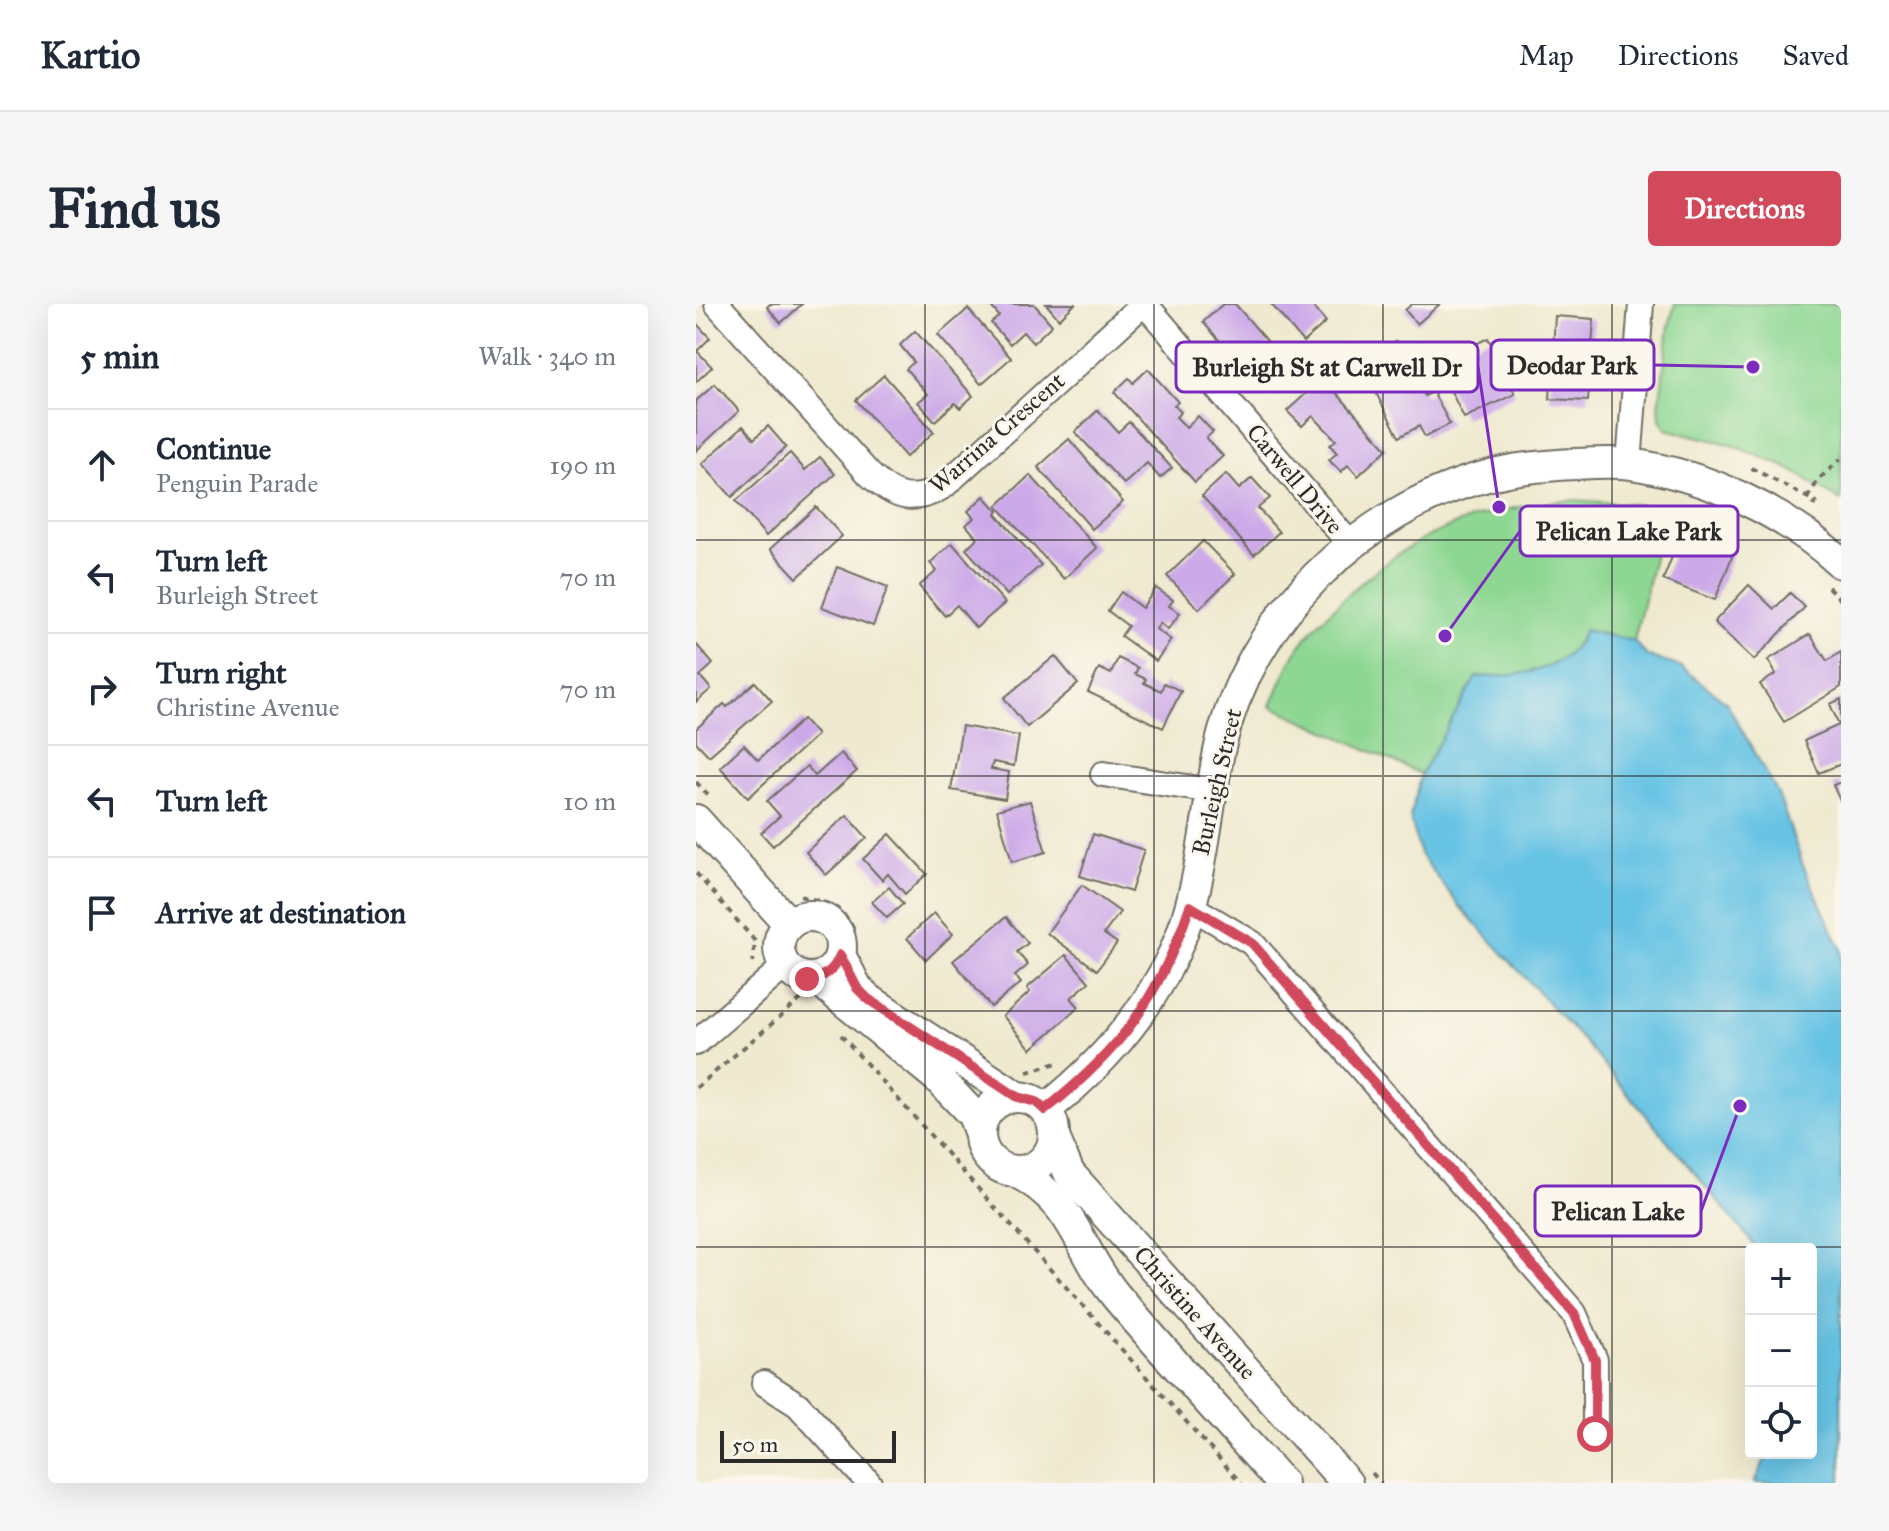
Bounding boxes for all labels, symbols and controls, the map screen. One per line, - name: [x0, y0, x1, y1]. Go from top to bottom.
- text: Kartio: [40, 32, 140, 78]
- text: Map: [1519, 38, 1574, 73]
- text: Directions: [1618, 38, 1739, 73]
- text: Saved: [1783, 38, 1849, 73]
- button: Directions: [1648, 171, 1841, 246]
- text: Find us: [48, 174, 221, 242]
- text: 5 min: [80, 336, 159, 377]
- text: Walk · 340 m: [478, 340, 616, 372]
- callout: Deodar Park: [1491, 340, 1654, 390]
- callout: Burleigh St at Carwell Dr: [1176, 342, 1478, 392]
- text: Deodar Park: [1506, 349, 1638, 381]
- text: Burleigh St at Carwell Dr: [1192, 351, 1463, 384]
- street label: Warrina Crescent: [923, 366, 1071, 500]
- street label: Carwell Drive: [1240, 418, 1350, 540]
- text: Continue: [156, 431, 271, 467]
- icon: ahead: [80, 443, 124, 487]
- text: 190 m: [549, 449, 616, 481]
- text: Penguin Parade: [156, 467, 318, 499]
- callout: Pelican Lake Park: [1520, 506, 1738, 556]
- text: Pelican Lake Park: [1536, 515, 1723, 547]
- text: Turn left: [156, 543, 267, 579]
- icon: left: [80, 555, 124, 599]
- text: 70 m: [560, 561, 616, 593]
- text: Burleigh Street: [156, 579, 318, 611]
- text: Turn right: [156, 655, 287, 691]
- icon: right: [80, 667, 124, 711]
- text: 70 m: [560, 673, 616, 705]
- text: Christine Avenue: [156, 691, 339, 723]
- street label: Burleigh Street: [1186, 705, 1249, 858]
- icon: left: [80, 779, 124, 823]
- text: Turn left: [156, 783, 267, 819]
- text: 10 m: [563, 785, 616, 817]
- icon: arrive: [80, 891, 124, 935]
- text: Arrive at destination: [156, 895, 406, 931]
- route end: [789, 961, 825, 997]
- callout: Pelican Lake: [1535, 1186, 1701, 1236]
- text: Pelican Lake: [1551, 1195, 1685, 1227]
- street label: Christine Avenue: [1127, 1240, 1263, 1386]
- map controls: [1745, 1243, 1817, 1459]
- button: +: [1745, 1243, 1817, 1315]
- button: −: [1745, 1315, 1817, 1387]
- button: locate: [1745, 1387, 1817, 1459]
- route start: [1577, 1416, 1613, 1452]
- scale bar: [720, 1427, 896, 1463]
- text: 50 m: [732, 1431, 778, 1458]

